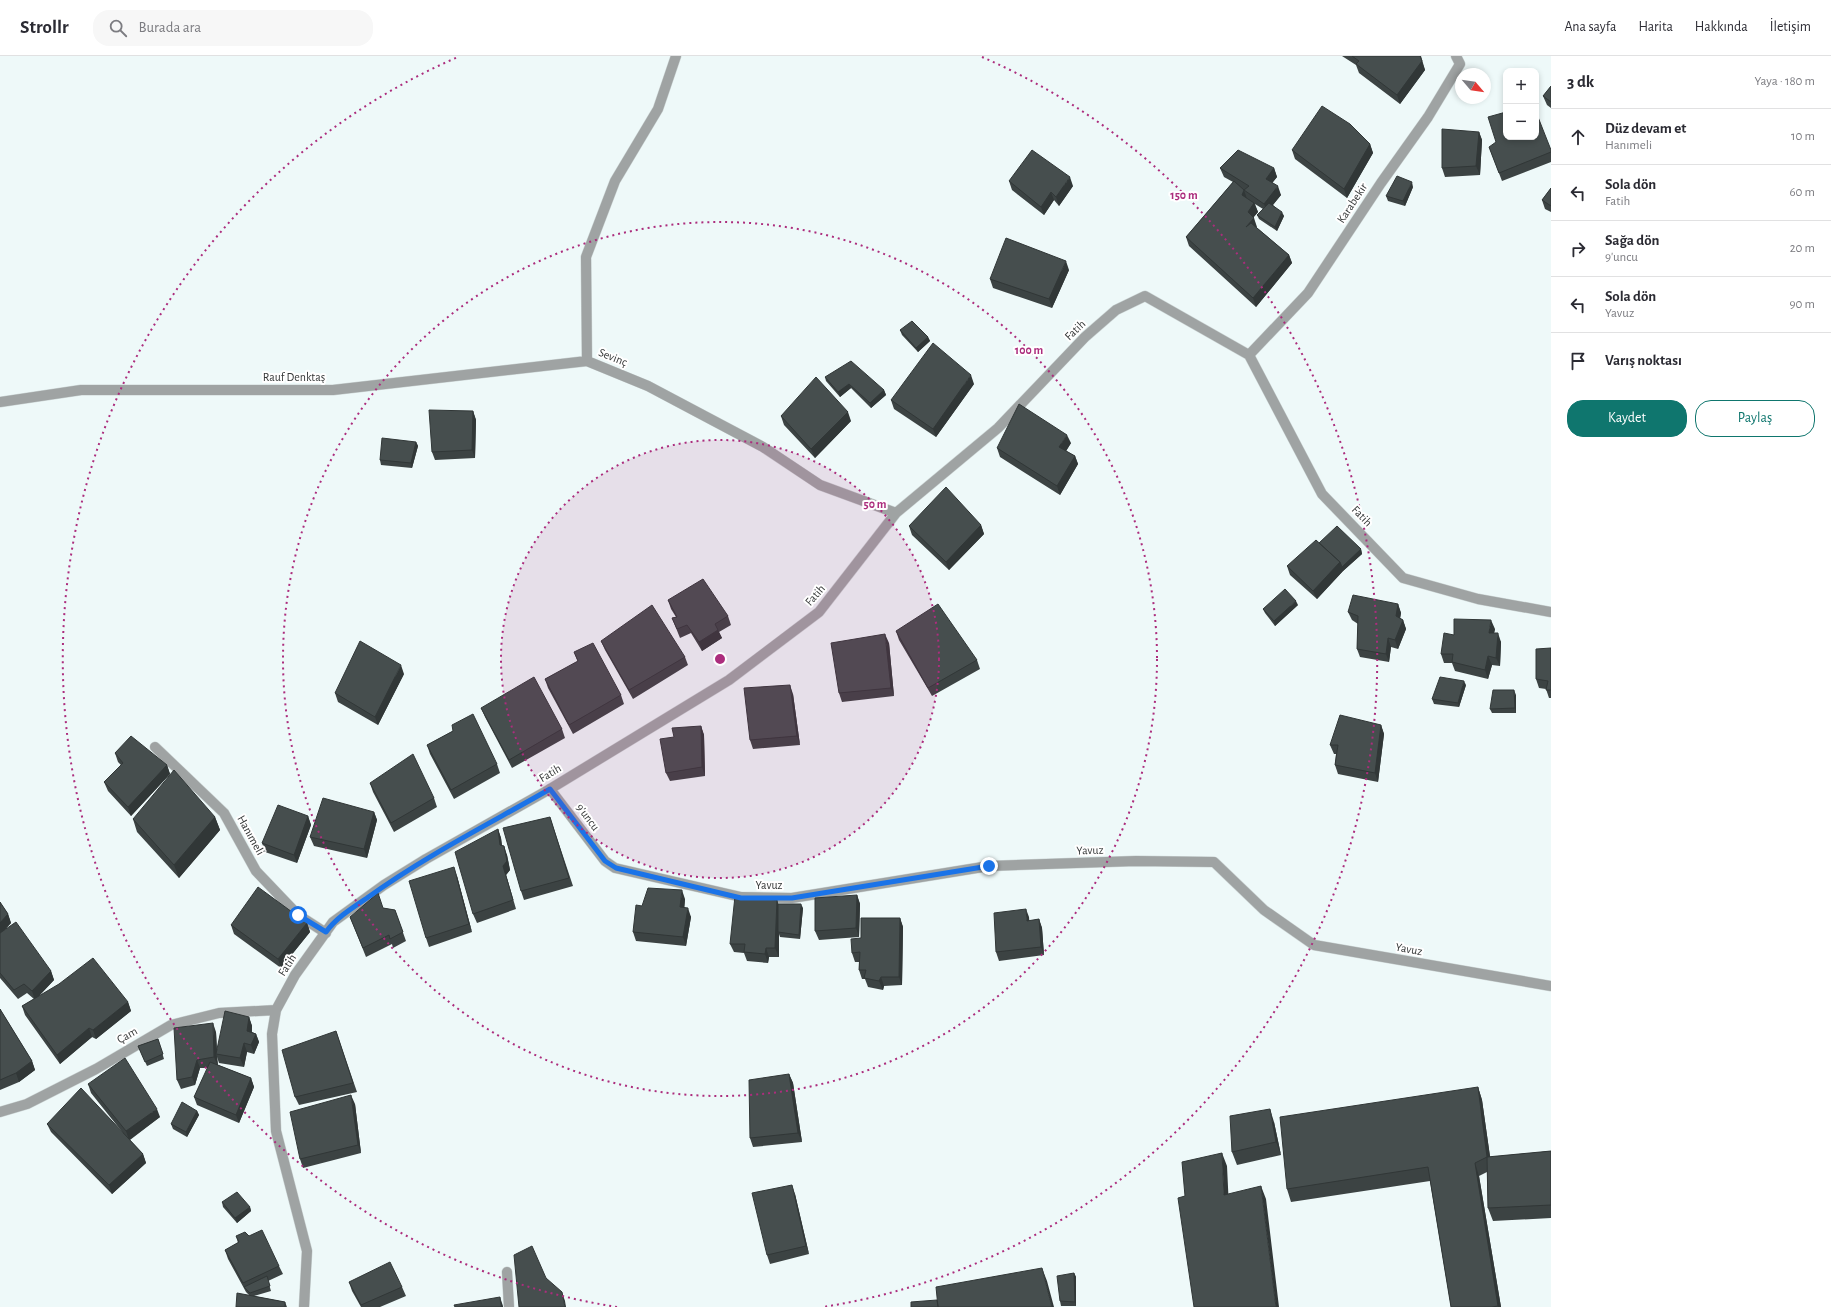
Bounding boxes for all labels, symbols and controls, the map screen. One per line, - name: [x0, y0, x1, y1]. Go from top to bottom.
- search box: [93, 10, 373, 46]
- icon: search: [107, 17, 129, 39]
- text: Strollr: [20, 18, 69, 37]
- text: Burada ara: [139, 20, 201, 35]
- text: Ana sayfa: [1564, 20, 1616, 34]
- text: Harita: [1638, 20, 1673, 34]
- text: Hakkında: [1695, 20, 1748, 34]
- text: İletişim: [1770, 20, 1811, 34]
- north arrow: [1455, 68, 1491, 104]
- map controls: [1503, 68, 1539, 140]
- button: +: [1503, 68, 1539, 104]
- text: 3 dk: [1567, 73, 1594, 90]
- text: Yaya · 180 m: [1754, 75, 1815, 88]
- button: −: [1503, 104, 1539, 140]
- text: Düz devam et: [1605, 121, 1686, 136]
- icon: ahead: [1567, 126, 1589, 148]
- text: 10 m: [1791, 130, 1815, 143]
- text: Hanımeli: [1605, 139, 1652, 152]
- text: Sola dön: [1605, 177, 1656, 192]
- street label: Karabekir: [1335, 181, 1369, 225]
- icon: left: [1567, 182, 1589, 204]
- text: 60 m: [1789, 186, 1815, 199]
- text: 150 m: [1170, 189, 1198, 201]
- text: Fatih: [1605, 195, 1630, 208]
- text: Sağa dön: [1605, 233, 1659, 248]
- icon: right: [1567, 238, 1589, 260]
- text: 20 m: [1790, 242, 1815, 255]
- text: 9'uncu: [1605, 251, 1638, 264]
- text: Sola dön: [1605, 289, 1656, 304]
- icon: left: [1567, 294, 1589, 316]
- text: 90 m: [1789, 298, 1815, 311]
- text: Yavuz: [1605, 307, 1634, 320]
- street label: Fatih: [1062, 318, 1088, 342]
- text: 100 m: [1015, 344, 1043, 356]
- street label: Sevinç: [597, 346, 629, 368]
- icon: arrive: [1567, 350, 1589, 372]
- text: Varış noktası: [1605, 353, 1682, 368]
- street label: Rauf Denktaş: [263, 371, 325, 383]
- button: Kaydet: [1567, 400, 1687, 437]
- button: Paylaş: [1695, 400, 1815, 437]
- text: 50 m: [864, 498, 887, 510]
- street label: Fatih: [1350, 503, 1374, 529]
- street label: Fatih: [803, 582, 827, 608]
- centre of rings: [713, 652, 727, 666]
- street label: Fatih: [537, 762, 563, 784]
- street label: 9'uncu: [574, 801, 602, 833]
- street label: Hanımeli: [235, 813, 267, 857]
- street label: Yavuz: [1076, 844, 1104, 856]
- route end: [980, 857, 998, 875]
- street label: Yavuz: [755, 879, 783, 891]
- route start: [289, 906, 307, 924]
- street label: Yavuz: [1395, 941, 1423, 957]
- street label: Fatih: [276, 952, 298, 978]
- street label: Çam: [115, 1024, 139, 1046]

